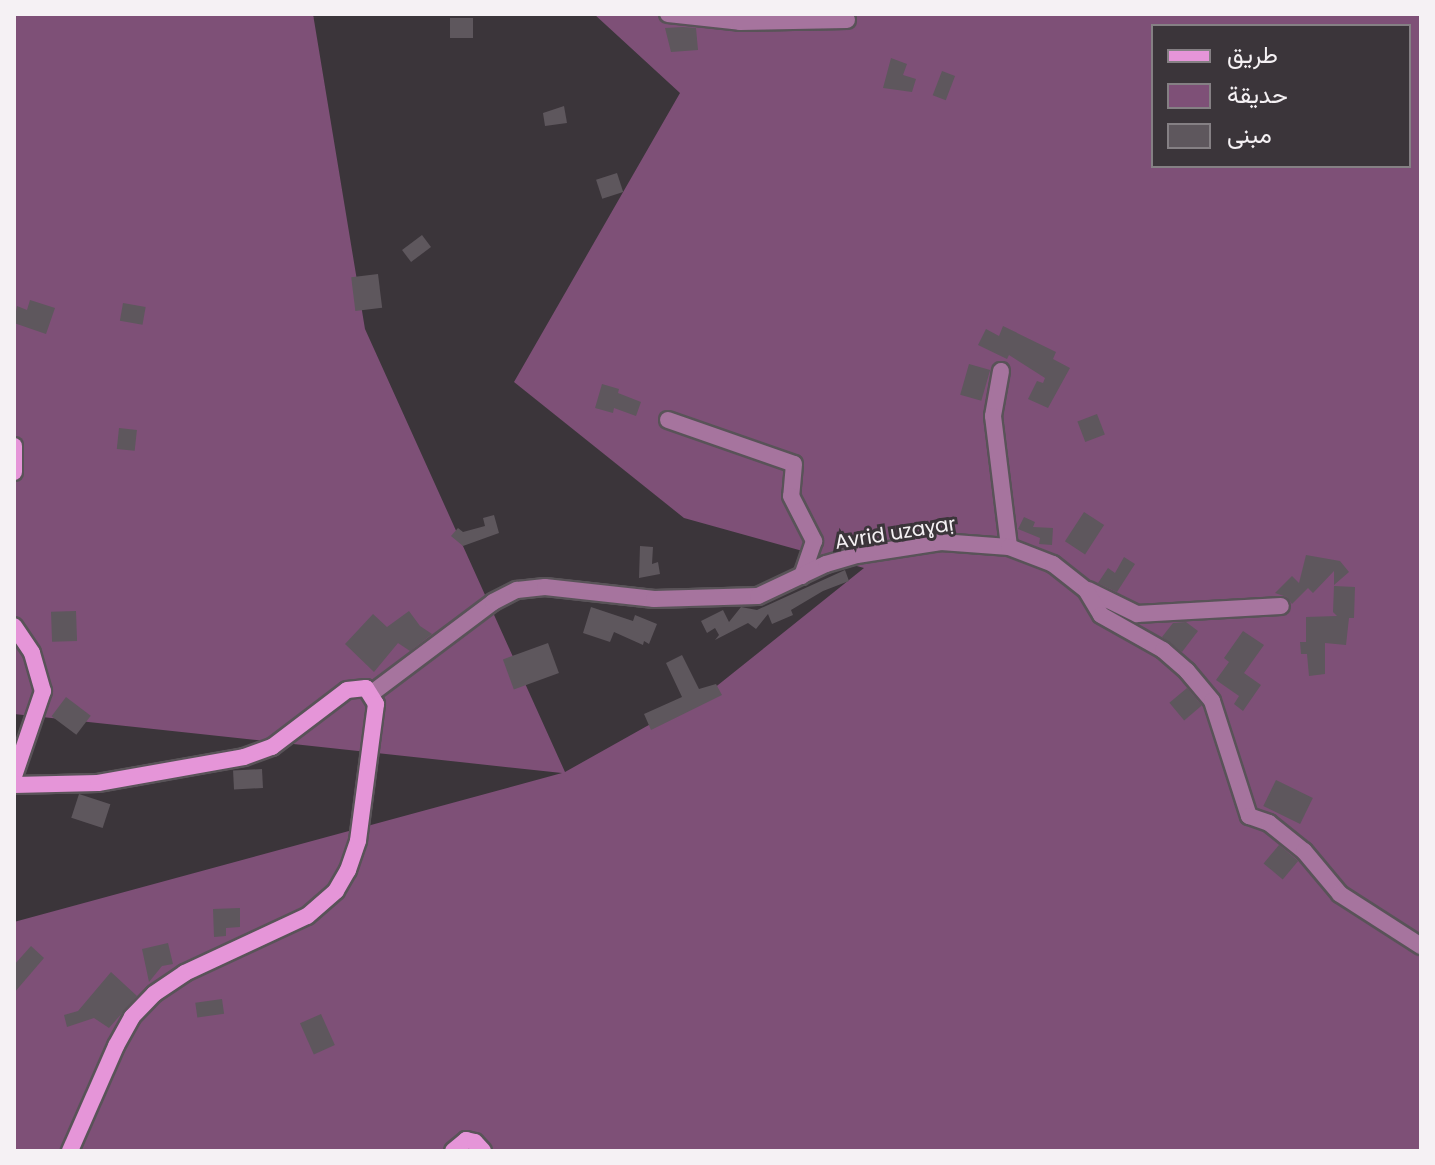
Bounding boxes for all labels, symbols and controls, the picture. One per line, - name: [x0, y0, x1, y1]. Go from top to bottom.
- legend: [1151, 24, 1411, 168]
- text: طريق: [1227, 38, 1278, 71]
- text: حديقة: [1227, 78, 1288, 111]
- text: مبنى: [1227, 118, 1272, 151]
- street label: Avrid uzaɣaṛ: [833, 512, 957, 554]

